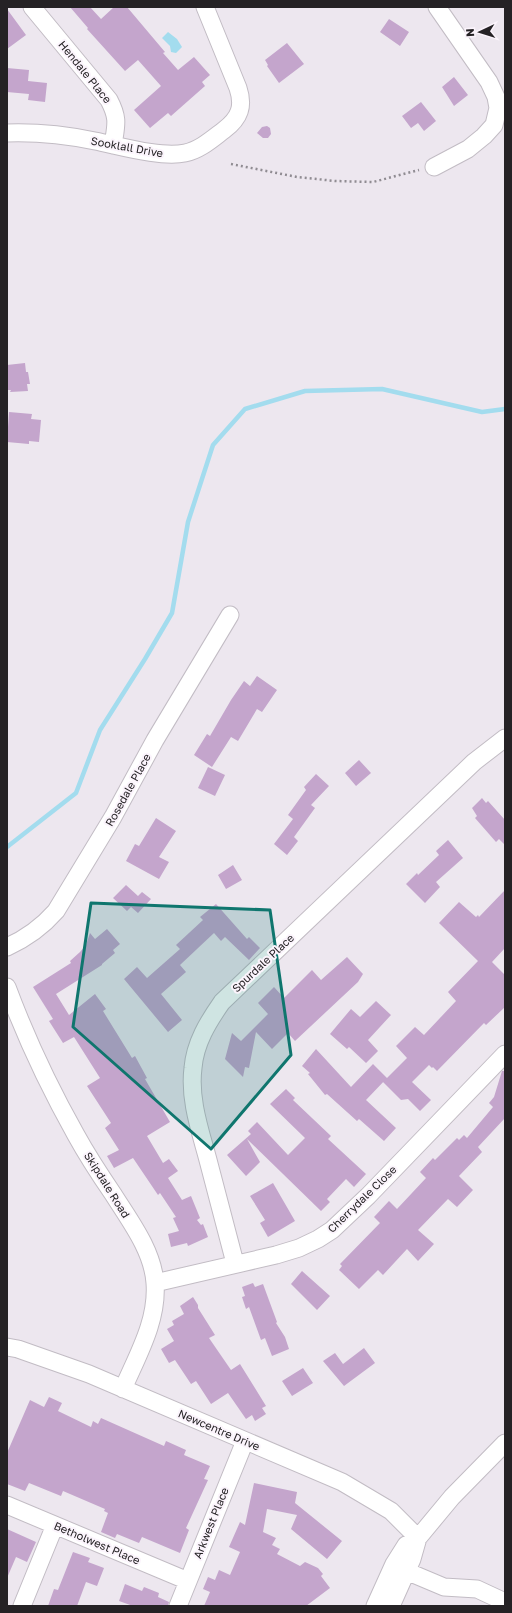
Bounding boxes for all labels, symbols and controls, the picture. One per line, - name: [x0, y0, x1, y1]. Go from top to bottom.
- north arrow: [460, 12, 500, 52]
- text: N: [463, 28, 476, 37]
- street label: Hendale Place: [56, 38, 114, 105]
- street label: Sooklall Drive: [90, 134, 164, 159]
- street label: Rosedale Place: [102, 751, 153, 828]
- street label: Spurdale Place: [229, 931, 296, 994]
- street label: Skipdale Road: [82, 1149, 133, 1220]
- street label: Cherrydale Close: [325, 1162, 399, 1235]
- street label: Newcentre Drive: [176, 1406, 262, 1453]
- street label: Arkwest Place: [190, 1485, 231, 1560]
- street label: Betholwest Place: [52, 1519, 142, 1567]

